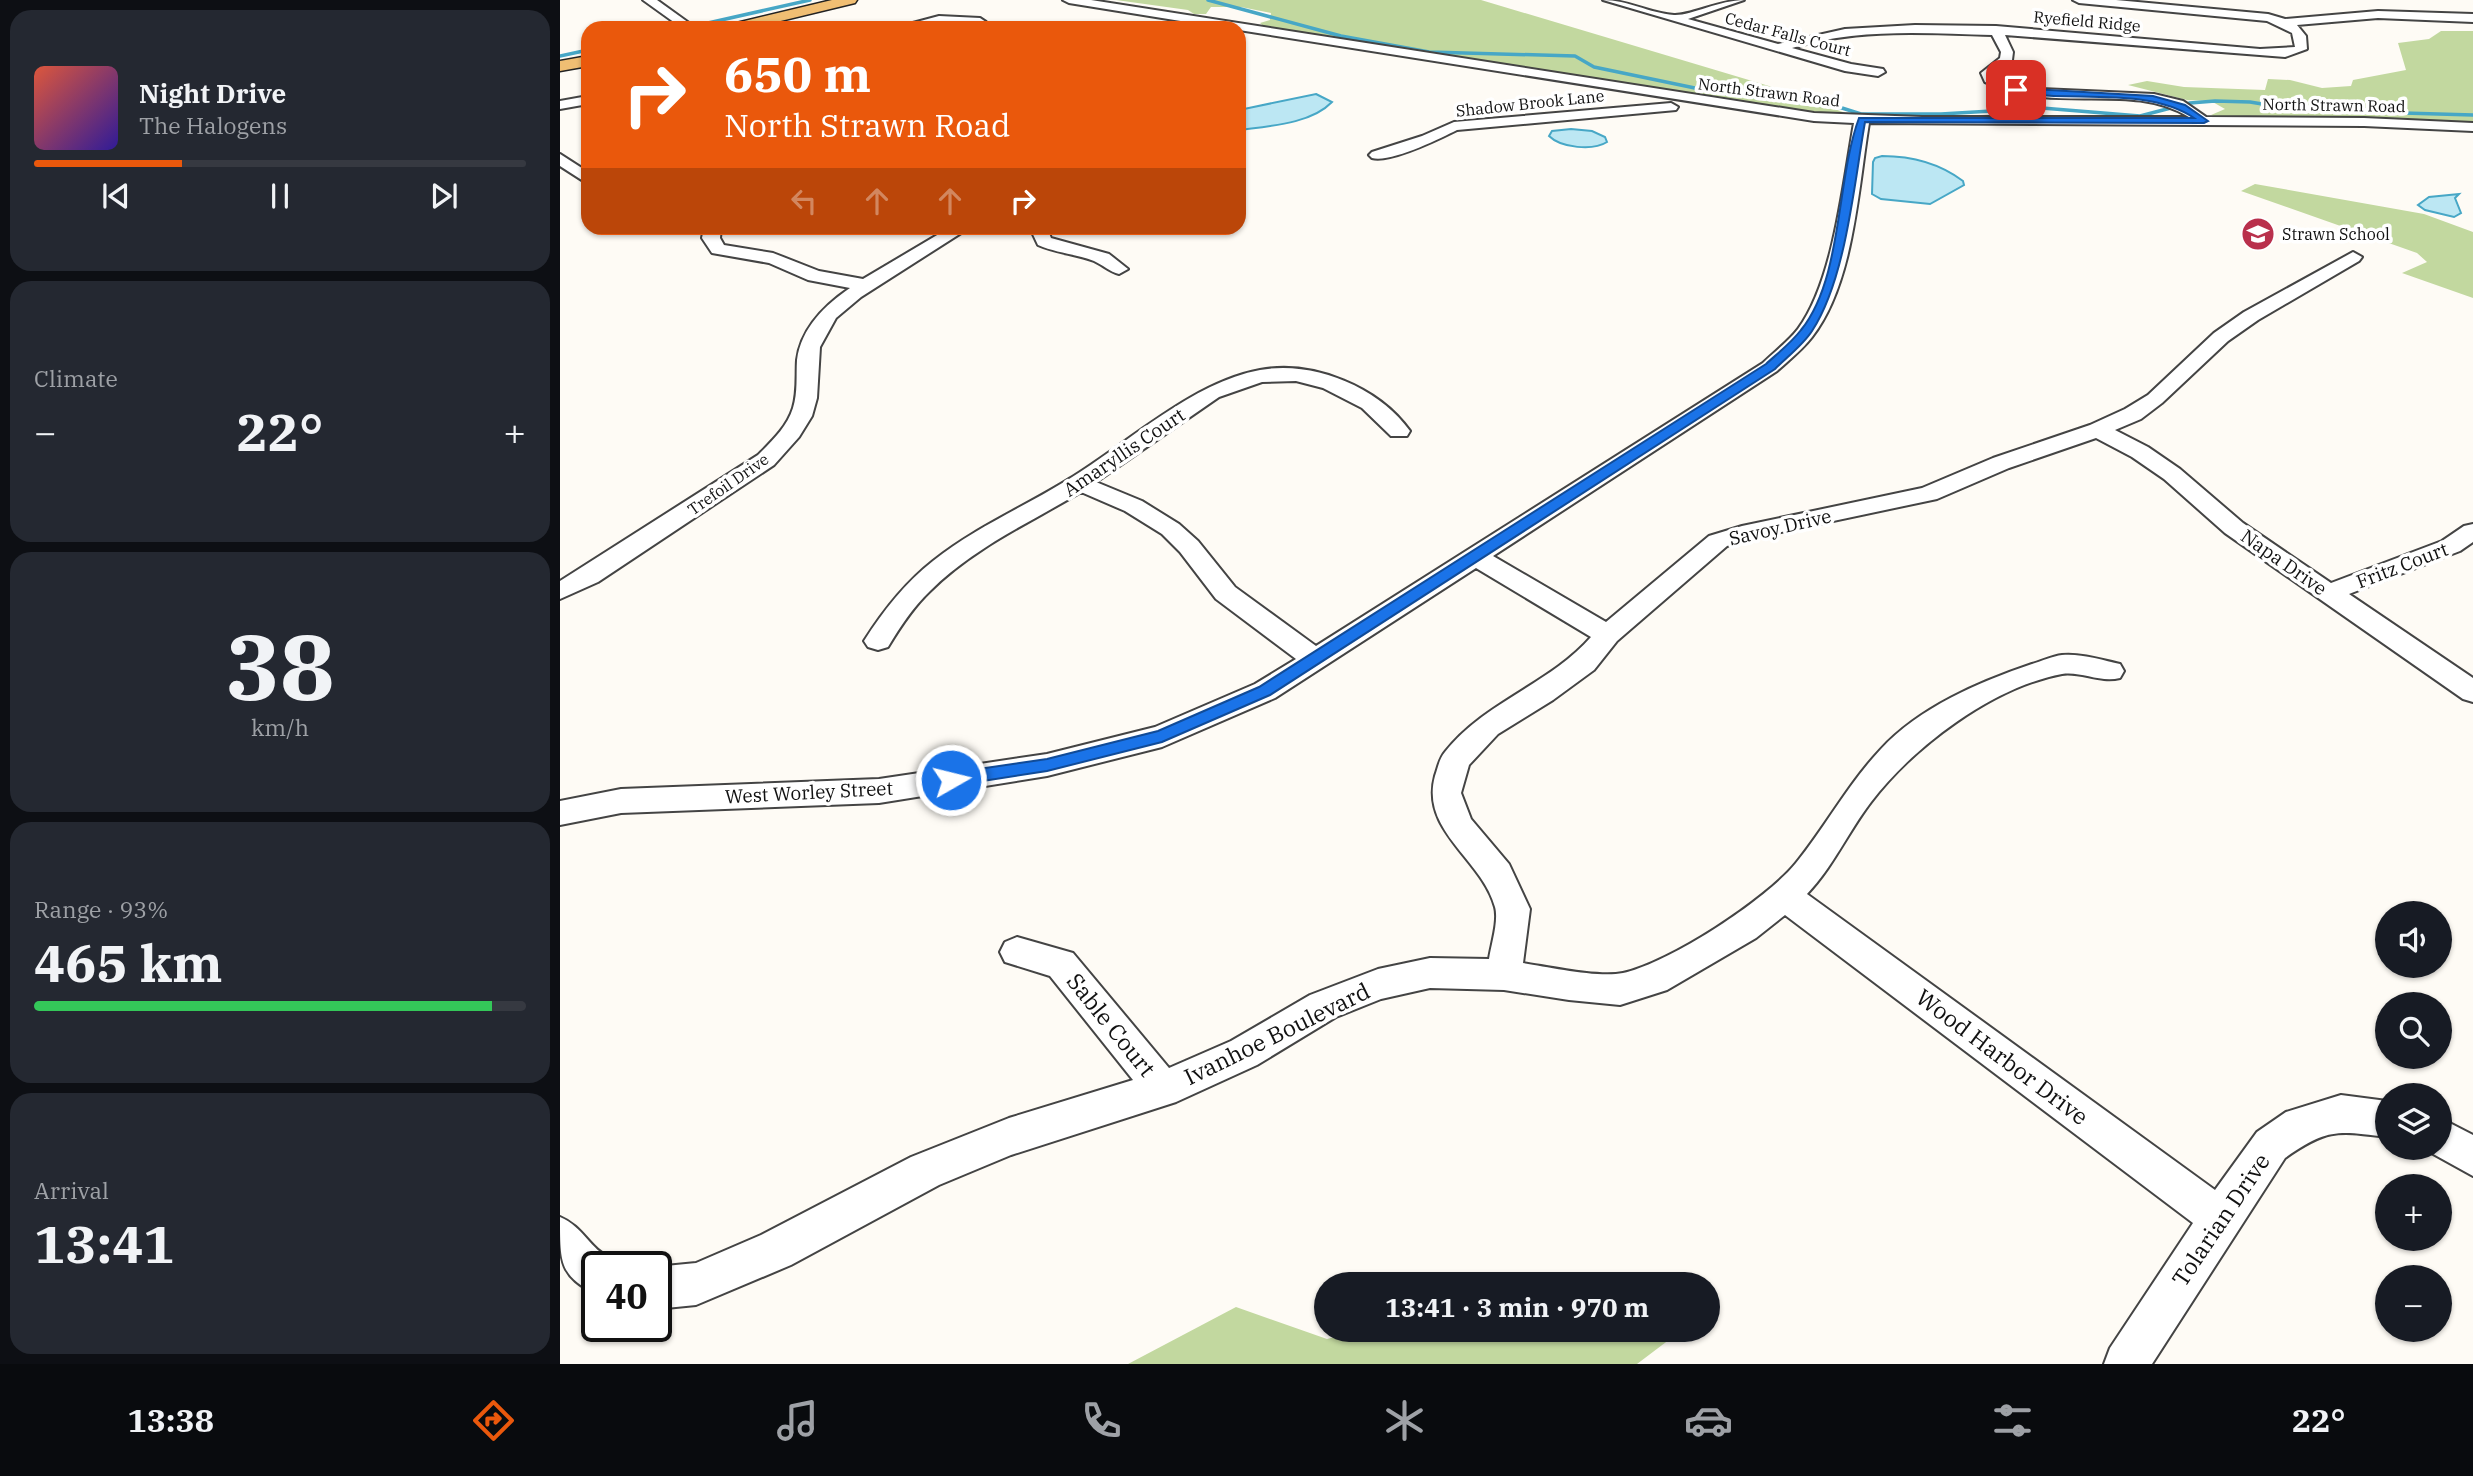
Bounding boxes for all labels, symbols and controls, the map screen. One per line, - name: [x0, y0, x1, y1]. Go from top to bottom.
- street label: Ryefield Ridge: [2033, 6, 2141, 36]
- street label: Cedar Falls Court: [1723, 8, 1853, 61]
- text: 650 m: [724, 42, 871, 105]
- icon: right: [609, 49, 700, 140]
- pin: [1986, 60, 2046, 120]
- icon: arrive: [1997, 71, 2035, 109]
- street label: North Strawn Road: [1697, 73, 1842, 111]
- text: Night Drive: [139, 76, 286, 110]
- street label: Shadow Brook Lane: [1455, 85, 1605, 121]
- street label: North Strawn Road: [2262, 94, 2406, 116]
- text: North Strawn Road: [724, 104, 1011, 146]
- text: The Halogens: [139, 110, 287, 140]
- icon: previous: [97, 177, 135, 215]
- icon: pause: [261, 177, 299, 215]
- icon: next: [425, 177, 463, 215]
- icon: left: [785, 182, 823, 220]
- icon: ahead: [858, 182, 896, 220]
- icon: ahead: [931, 182, 969, 220]
- icon: right: [1004, 182, 1042, 220]
- school or university icon: Strawn School: [2239, 215, 2277, 253]
- place label: Strawn School: [2282, 224, 2390, 244]
- text: Climate: [34, 363, 118, 393]
- text: 22°: [237, 398, 323, 465]
- street label: Amaryllis Court: [1059, 402, 1190, 502]
- text: −: [34, 407, 57, 456]
- text: +: [503, 407, 526, 456]
- street label: Trefoil Drive: [684, 449, 772, 519]
- street label: Savoy Drive: [1726, 504, 1834, 550]
- street label: Napa Drive: [2236, 524, 2332, 600]
- street label: Fritz Court: [2353, 536, 2452, 593]
- text: 38: [225, 607, 335, 725]
- text: km/h: [251, 712, 309, 742]
- position arrow: [914, 743, 988, 817]
- street label: West Worley Street: [724, 776, 894, 808]
- text: Range · 93%: [34, 894, 168, 924]
- map controls: [2375, 901, 2452, 1342]
- button: sound: [2375, 901, 2452, 978]
- text: 465 km: [34, 929, 223, 996]
- street label: Sable Court: [1061, 967, 1163, 1082]
- street label: Ivanhoe Boulevard: [1179, 975, 1374, 1091]
- street label: Wood Harbor Drive: [1910, 982, 2095, 1131]
- button: search: [2375, 992, 2452, 1069]
- button: layers: [2375, 1083, 2452, 1160]
- street label: Tolarian Drive: [2165, 1147, 2276, 1292]
- button: +: [2375, 1174, 2452, 1251]
- text: Arrival: [34, 1175, 109, 1205]
- text: 13:41: [34, 1210, 175, 1277]
- speed limit sign: 40: [581, 1251, 672, 1342]
- button: −: [2375, 1265, 2452, 1342]
- text: 13:41 · 3 min · 970 m: [1385, 1290, 1649, 1324]
- icon: directions: [469, 1396, 518, 1445]
- icon: music: [773, 1396, 822, 1445]
- icon: phone: [1077, 1396, 1126, 1445]
- icon: climate: [1380, 1396, 1429, 1445]
- icon: car: [1684, 1396, 1733, 1445]
- icon: filters: [1988, 1396, 2037, 1445]
- text: 13:38: [127, 1399, 214, 1441]
- text: 22°: [2292, 1399, 2346, 1441]

